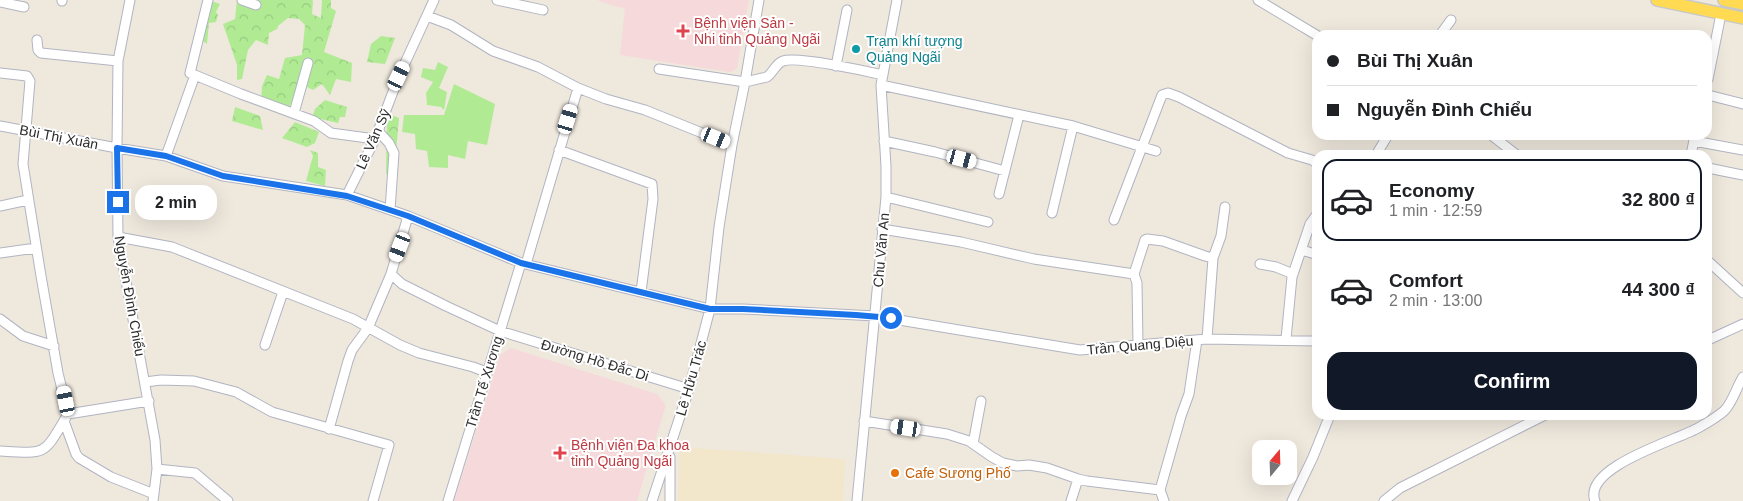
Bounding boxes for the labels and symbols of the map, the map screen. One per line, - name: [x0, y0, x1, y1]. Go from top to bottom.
- place label: Bệnh viện Sản - Nhi tỉnh Quảng Ngãi: [694, 15, 820, 47]
- marker: Bệnh viện Sản - Nhi tỉnh Quảng Ngãi: [676, 24, 690, 38]
- place label: Trạm khí tượng Quảng Ngãi: [866, 33, 963, 65]
- marker: Trạm khí tượng Quảng Ngãi: [850, 43, 862, 55]
- car: [385, 59, 412, 93]
- car: [556, 102, 579, 136]
- street label: Lê Văn Sỹ: [353, 106, 393, 172]
- street label: Bùi Thị Xuân: [18, 122, 100, 152]
- car: [699, 125, 732, 151]
- car: [945, 148, 978, 170]
- callout: 2 min: [136, 184, 218, 220]
- route end: [107, 191, 129, 213]
- street label: Chu Văn An: [870, 212, 892, 288]
- car: [387, 230, 412, 264]
- street label: Nguyễn Đình Chiểu: [112, 234, 148, 358]
- route start: [880, 307, 902, 329]
- street label: Trần Quang Diệu: [1086, 332, 1194, 358]
- street label: Trần Tế Xương: [462, 334, 506, 430]
- street label: Đường Hồ Đắc Di: [539, 336, 651, 384]
- street label: Lê Hữu Trác: [673, 338, 709, 418]
- car: [55, 385, 76, 417]
- car: [890, 418, 921, 438]
- place label: Bệnh viện Đa khoa tỉnh Quảng Ngãi: [571, 437, 690, 469]
- north arrow: [1252, 440, 1298, 485]
- marker: Bệnh viện Đa khoa tỉnh Quảng Ngãi: [553, 446, 567, 460]
- place label: Cafe Sương Phố: [905, 465, 1011, 481]
- marker: Cafe Sương Phố: [889, 467, 901, 479]

